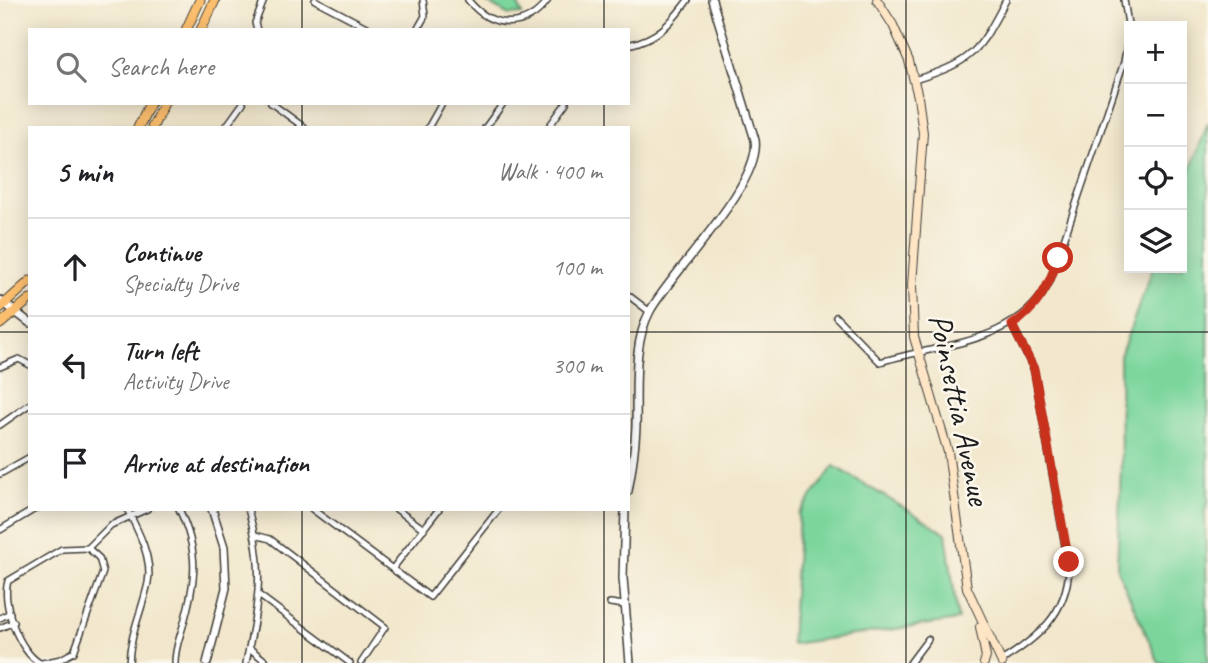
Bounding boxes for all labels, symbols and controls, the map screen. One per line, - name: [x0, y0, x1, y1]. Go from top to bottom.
- map controls: [1124, 21, 1187, 273]
- button: +: [1124, 21, 1187, 84]
- search box: [28, 28, 630, 105]
- icon: search: [52, 48, 90, 86]
- text: Search here: [108, 50, 214, 83]
- button: −: [1124, 84, 1187, 147]
- button: locate: [1124, 147, 1187, 210]
- text: 5 min: [56, 153, 113, 191]
- text: Walk · 400 m: [498, 157, 602, 186]
- button: layers: [1124, 210, 1187, 273]
- text: Continue: [123, 236, 201, 269]
- route start: [1042, 242, 1073, 273]
- icon: ahead: [56, 248, 94, 286]
- text: 100 m: [553, 253, 602, 282]
- text: Specialty Drive: [123, 269, 238, 298]
- street label: Poinsettia Avenue: [919, 310, 1001, 511]
- text: Turn left: [123, 334, 198, 367]
- icon: left: [56, 346, 94, 384]
- text: 300 m: [553, 351, 602, 380]
- text: Activity Drive: [123, 367, 229, 396]
- icon: arrive: [56, 444, 94, 482]
- text: Arrive at destination: [123, 447, 309, 480]
- route end: [1053, 546, 1084, 577]

